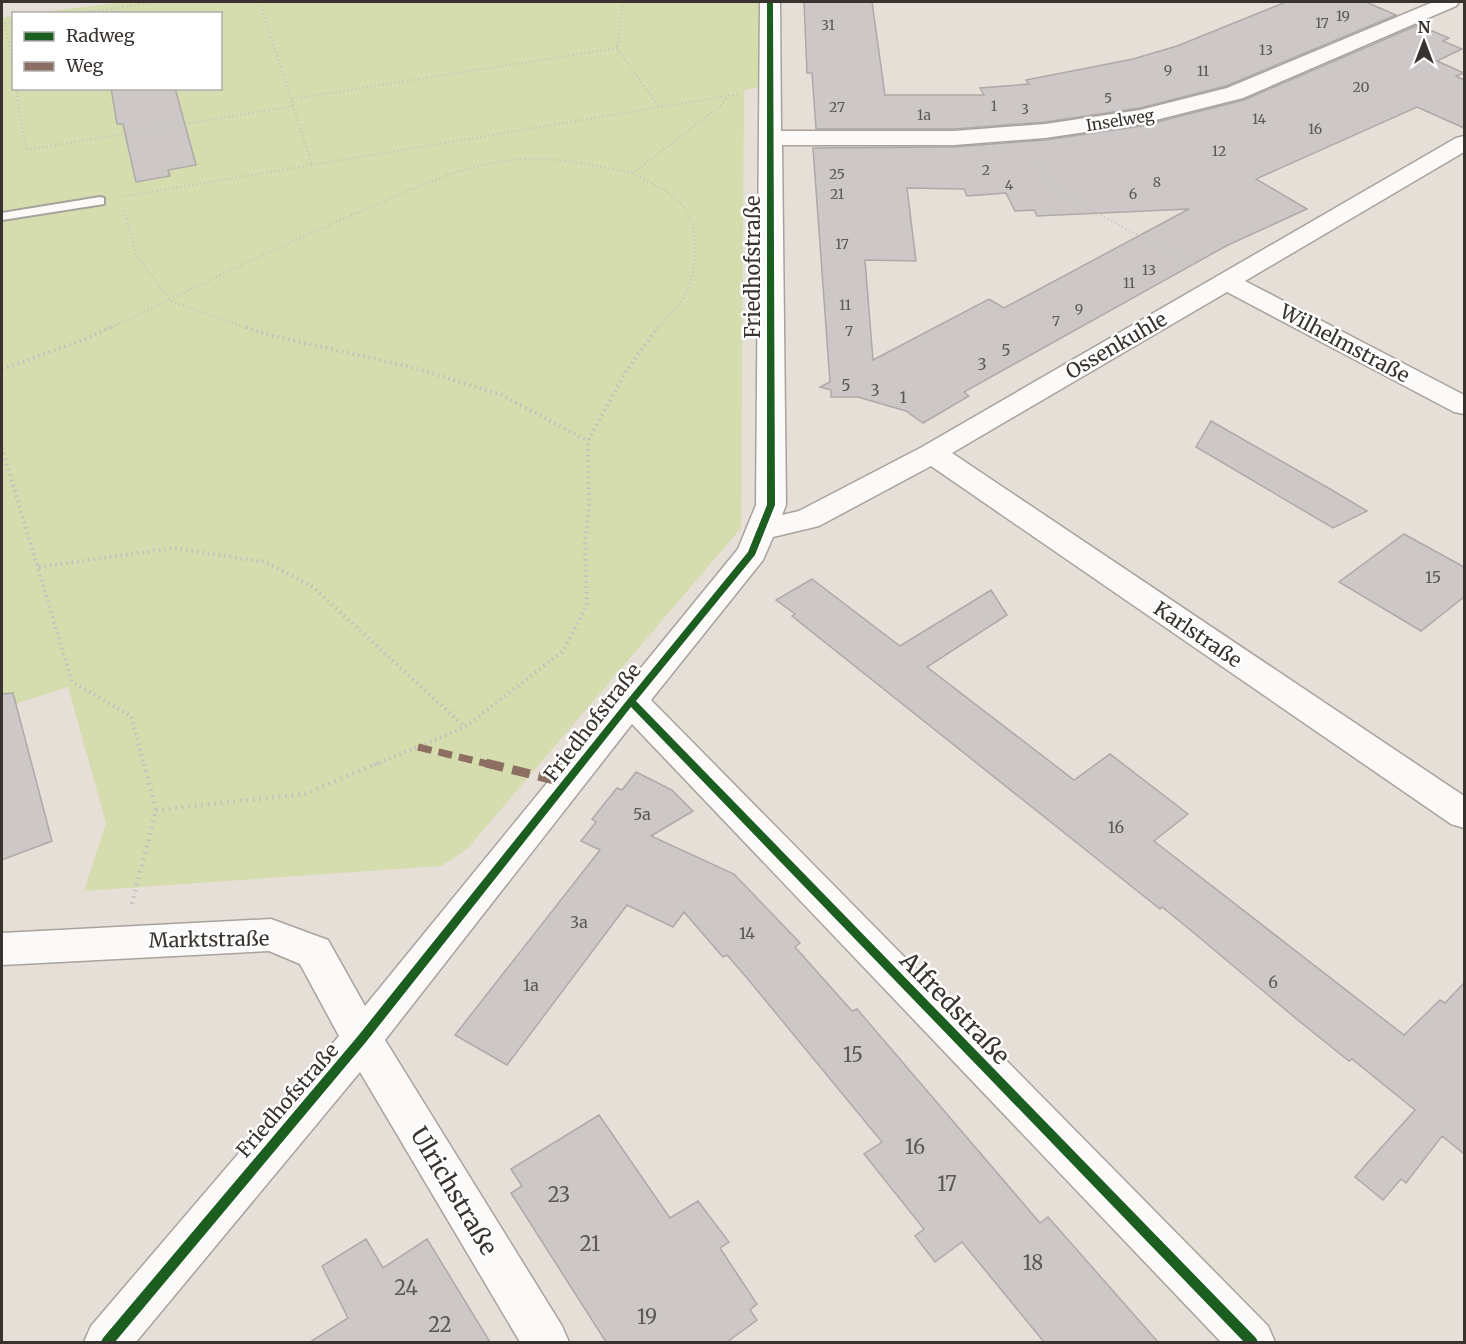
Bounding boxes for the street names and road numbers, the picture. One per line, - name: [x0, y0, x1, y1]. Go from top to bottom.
- street label: Inselweg: [1084, 105, 1156, 135]
- street label: Friedhofstraße: [740, 195, 765, 339]
- street label: Wilhelmstraße: [1275, 298, 1414, 388]
- street label: Ossenkuhle: [1061, 306, 1171, 384]
- street label: Karlstraße: [1149, 595, 1247, 673]
- street label: Friedhofstraße: [538, 658, 646, 786]
- street label: Marktstraße: [148, 925, 270, 953]
- street label: Alfredstraße: [893, 944, 1016, 1071]
- street label: Friedhofstraße: [231, 1038, 343, 1162]
- street label: Ulrichstraße: [404, 1121, 504, 1261]

